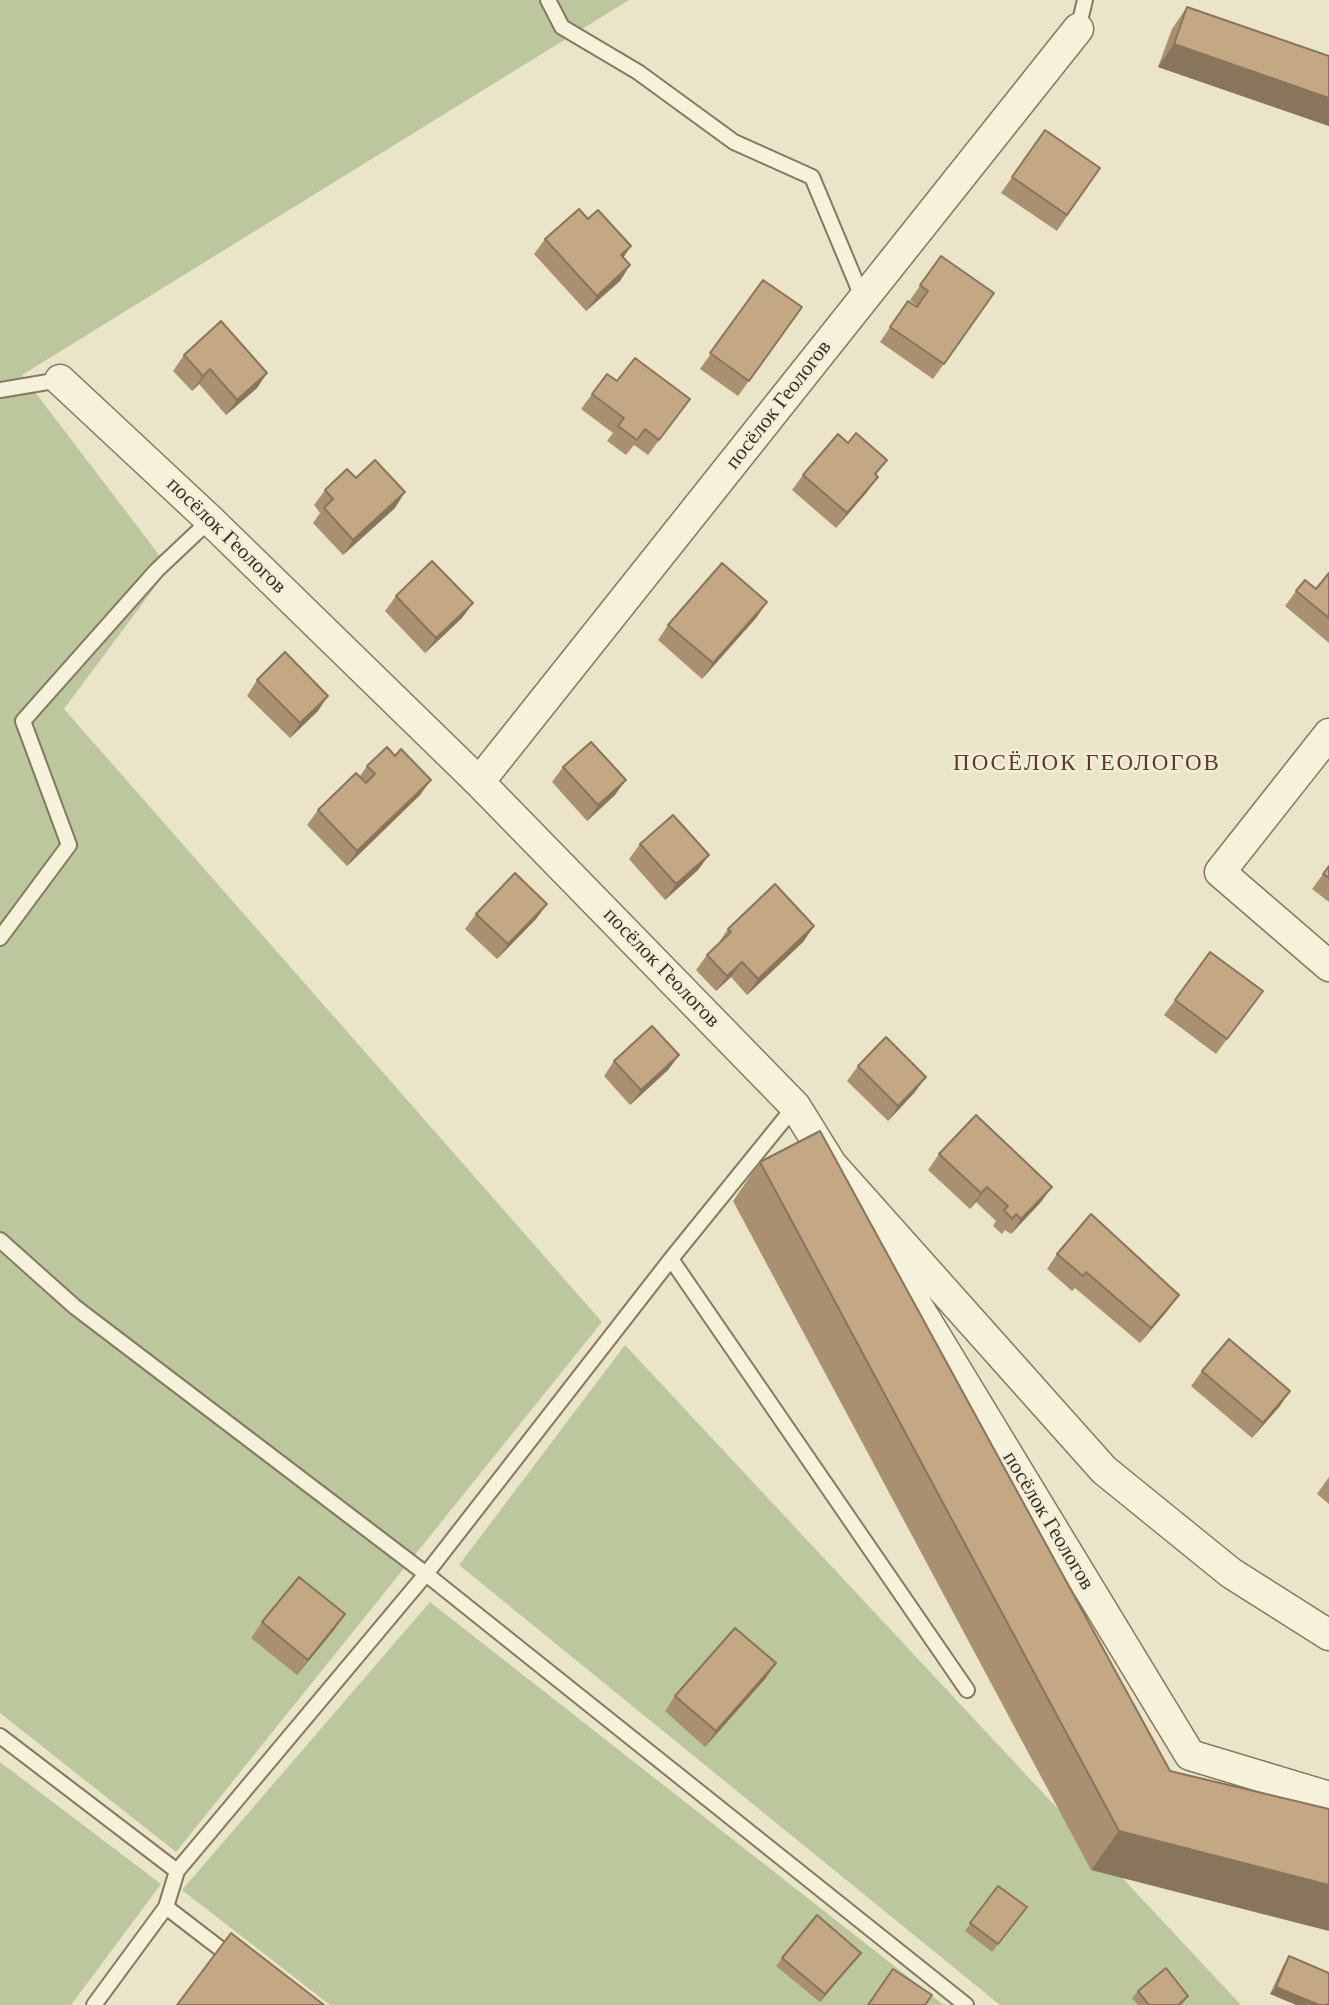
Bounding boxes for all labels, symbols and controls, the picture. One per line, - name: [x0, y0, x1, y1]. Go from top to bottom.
- street label: посёлок Геологов: [721, 335, 837, 475]
- street label: посёлок Геологов: [161, 472, 291, 600]
- district label: ПОСЁЛОК ГЕОЛОГОВ: [955, 750, 1219, 778]
- street label: посёлок Геологов: [597, 903, 725, 1033]
- street label: посёлок Геологов: [997, 1447, 1099, 1595]

